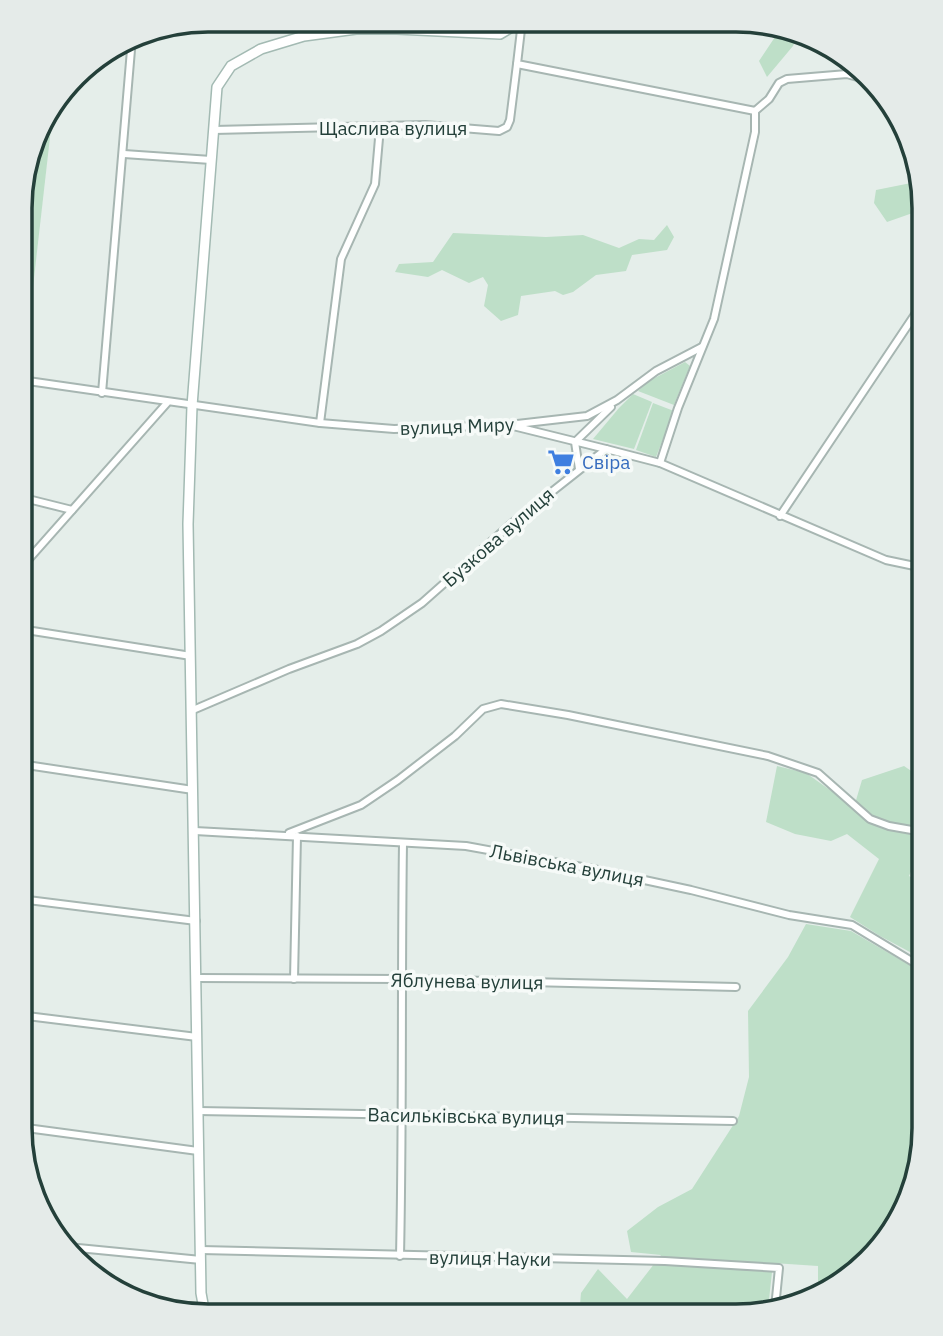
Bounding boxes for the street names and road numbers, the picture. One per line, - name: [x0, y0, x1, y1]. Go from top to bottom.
- street label: Щаслива вулиця: [319, 116, 467, 140]
- street label: вулиця Миру: [399, 412, 515, 440]
- street label: Бузкова вулиця: [437, 482, 559, 592]
- street label: Львівська вулиця: [488, 838, 646, 892]
- street label: Яблунева вулиця: [390, 968, 544, 994]
- street label: Васильківська вулиця: [367, 1102, 565, 1130]
- street label: вулиця Науки: [429, 1245, 551, 1271]

